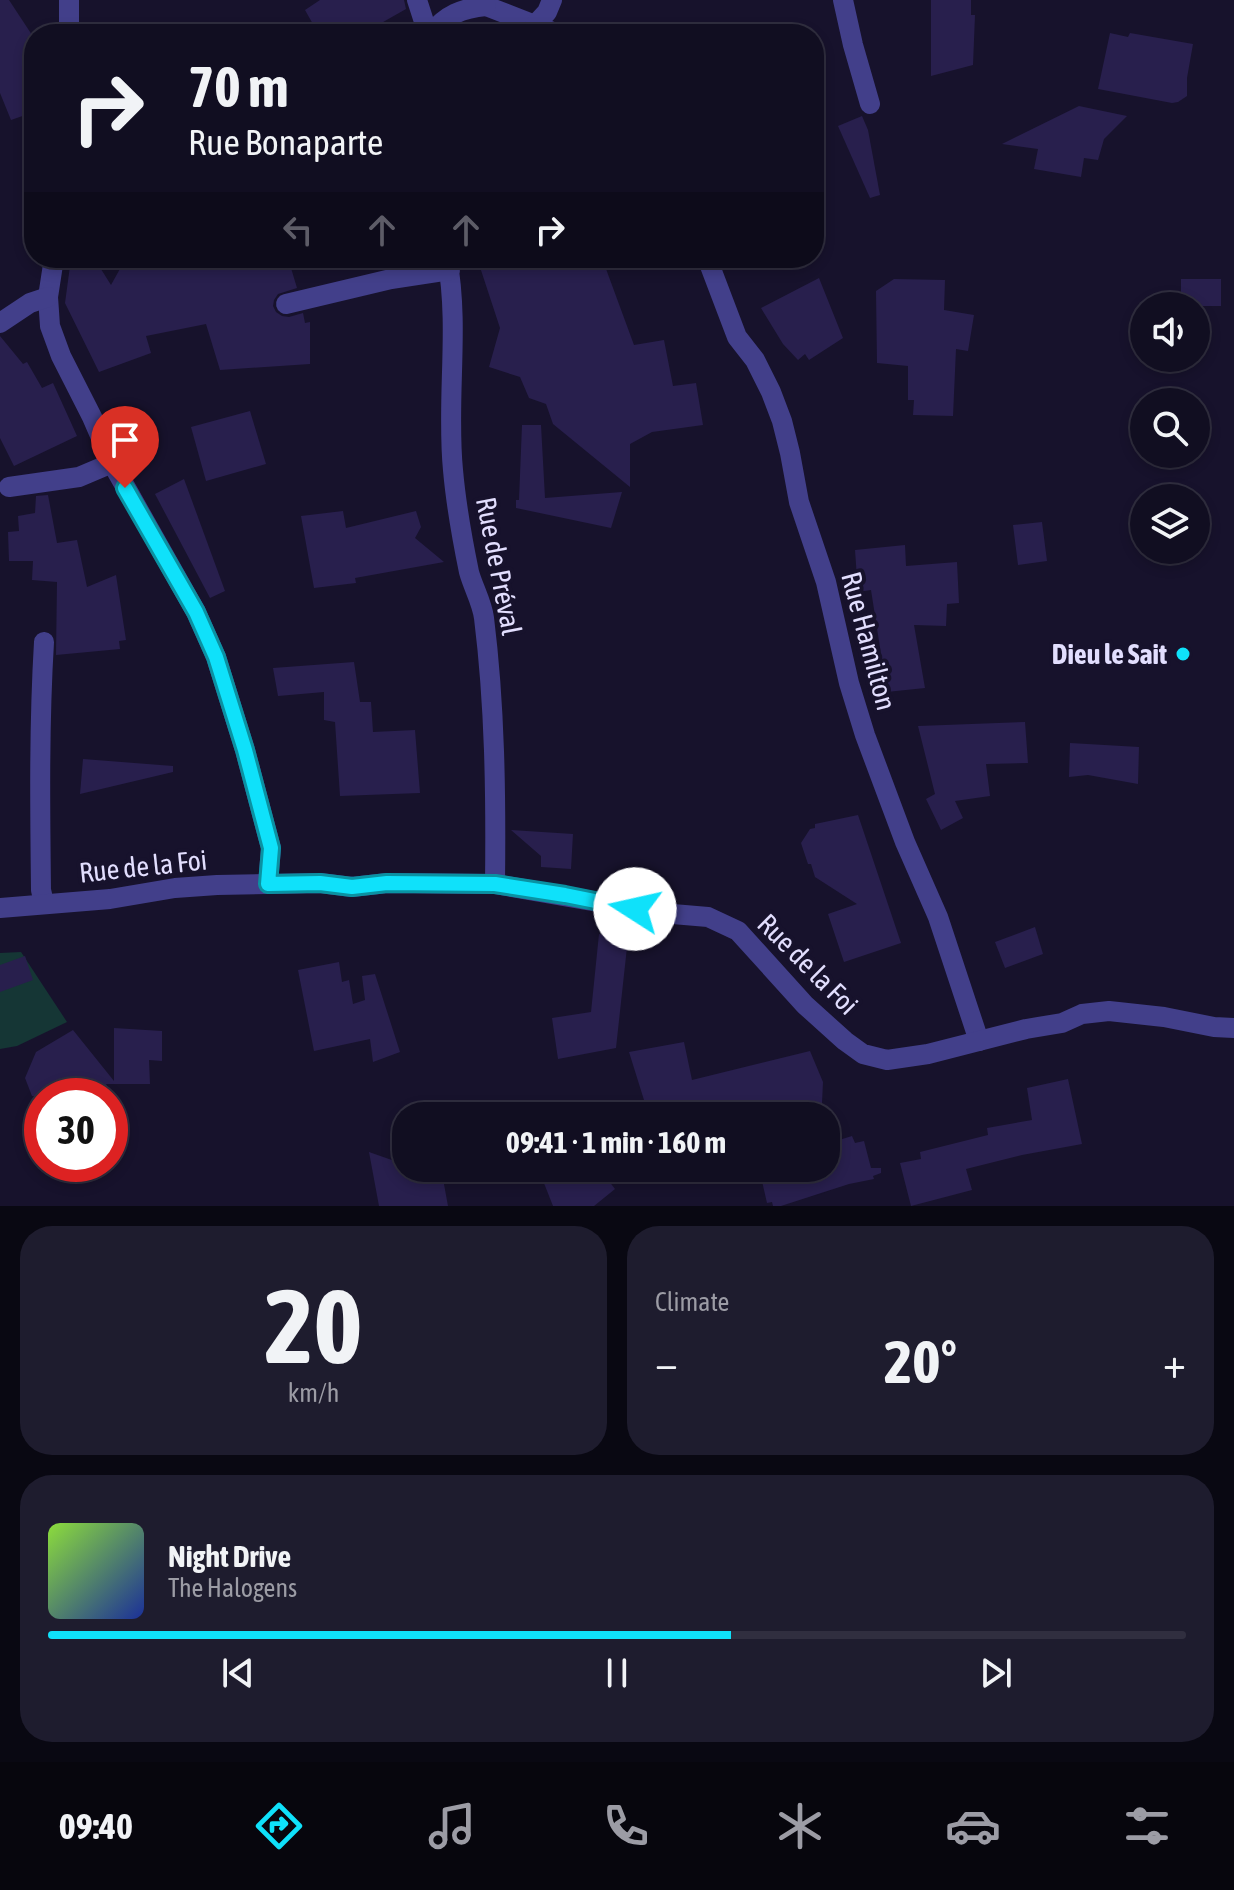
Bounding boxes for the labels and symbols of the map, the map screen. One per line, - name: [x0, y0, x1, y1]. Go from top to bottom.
- pin: [91, 406, 159, 488]
- street label: Rue de Préval: [470, 494, 528, 638]
- street label: Rue Hamilton: [835, 568, 903, 714]
- place label: Dieu le Sait: [1052, 638, 1167, 670]
- marker: Dieu le Sait: [1174, 645, 1192, 663]
- street label: Rue de la Foi: [77, 843, 209, 889]
- position arrow: [593, 867, 677, 951]
- street label: Rue de la Foi: [751, 907, 865, 1021]
- speed limit sign: 30: [24, 1078, 128, 1182]

